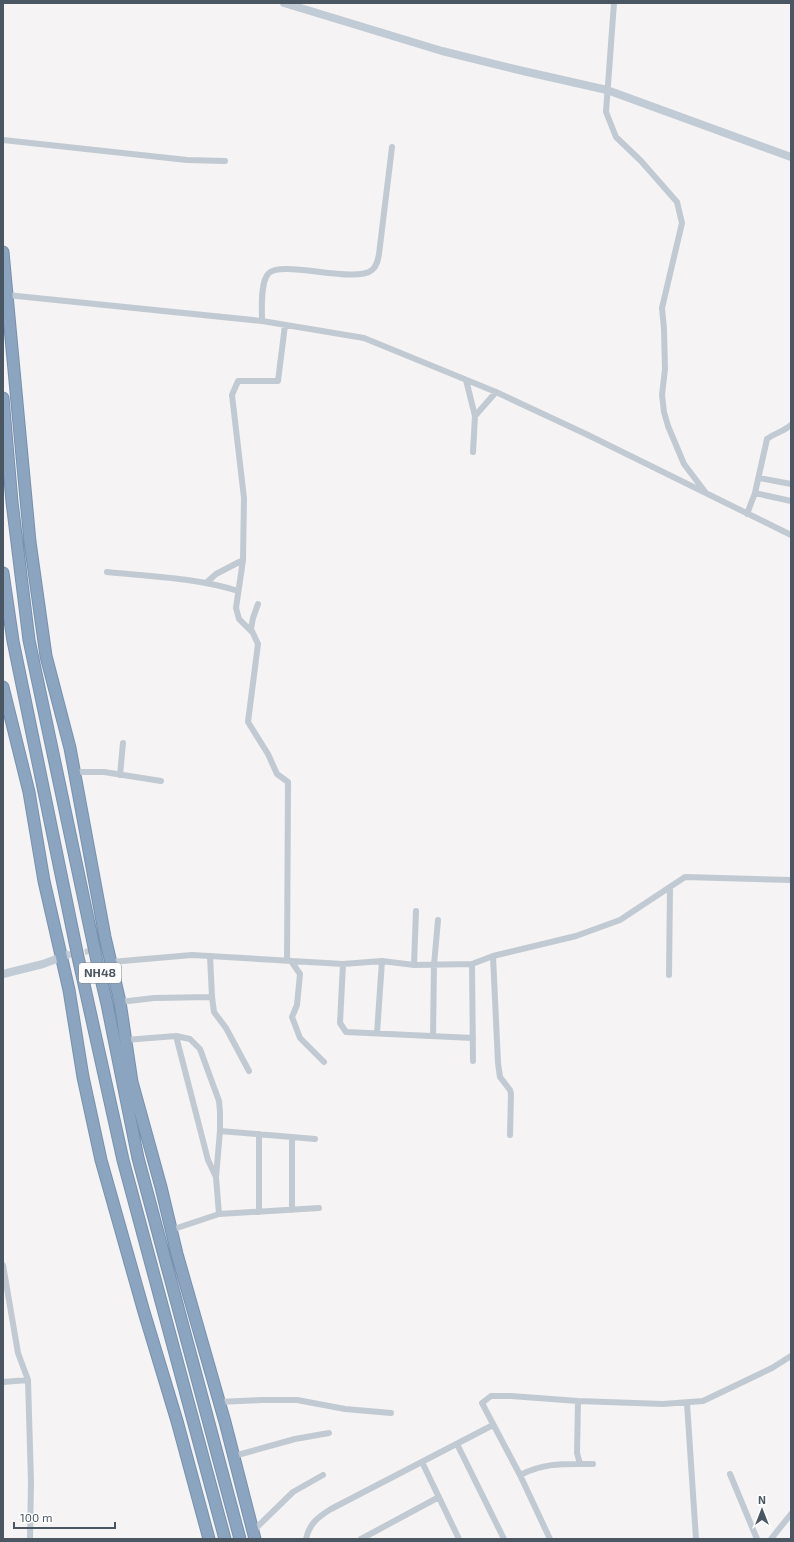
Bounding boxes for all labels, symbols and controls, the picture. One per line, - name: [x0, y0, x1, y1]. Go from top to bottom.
- road number: NH48: [79, 963, 121, 983]
- north arrow: [742, 1490, 782, 1530]
- text: N: [758, 1493, 766, 1506]
- scale bar: [14, 1504, 115, 1530]
- text: 100 m: [20, 1510, 52, 1524]

